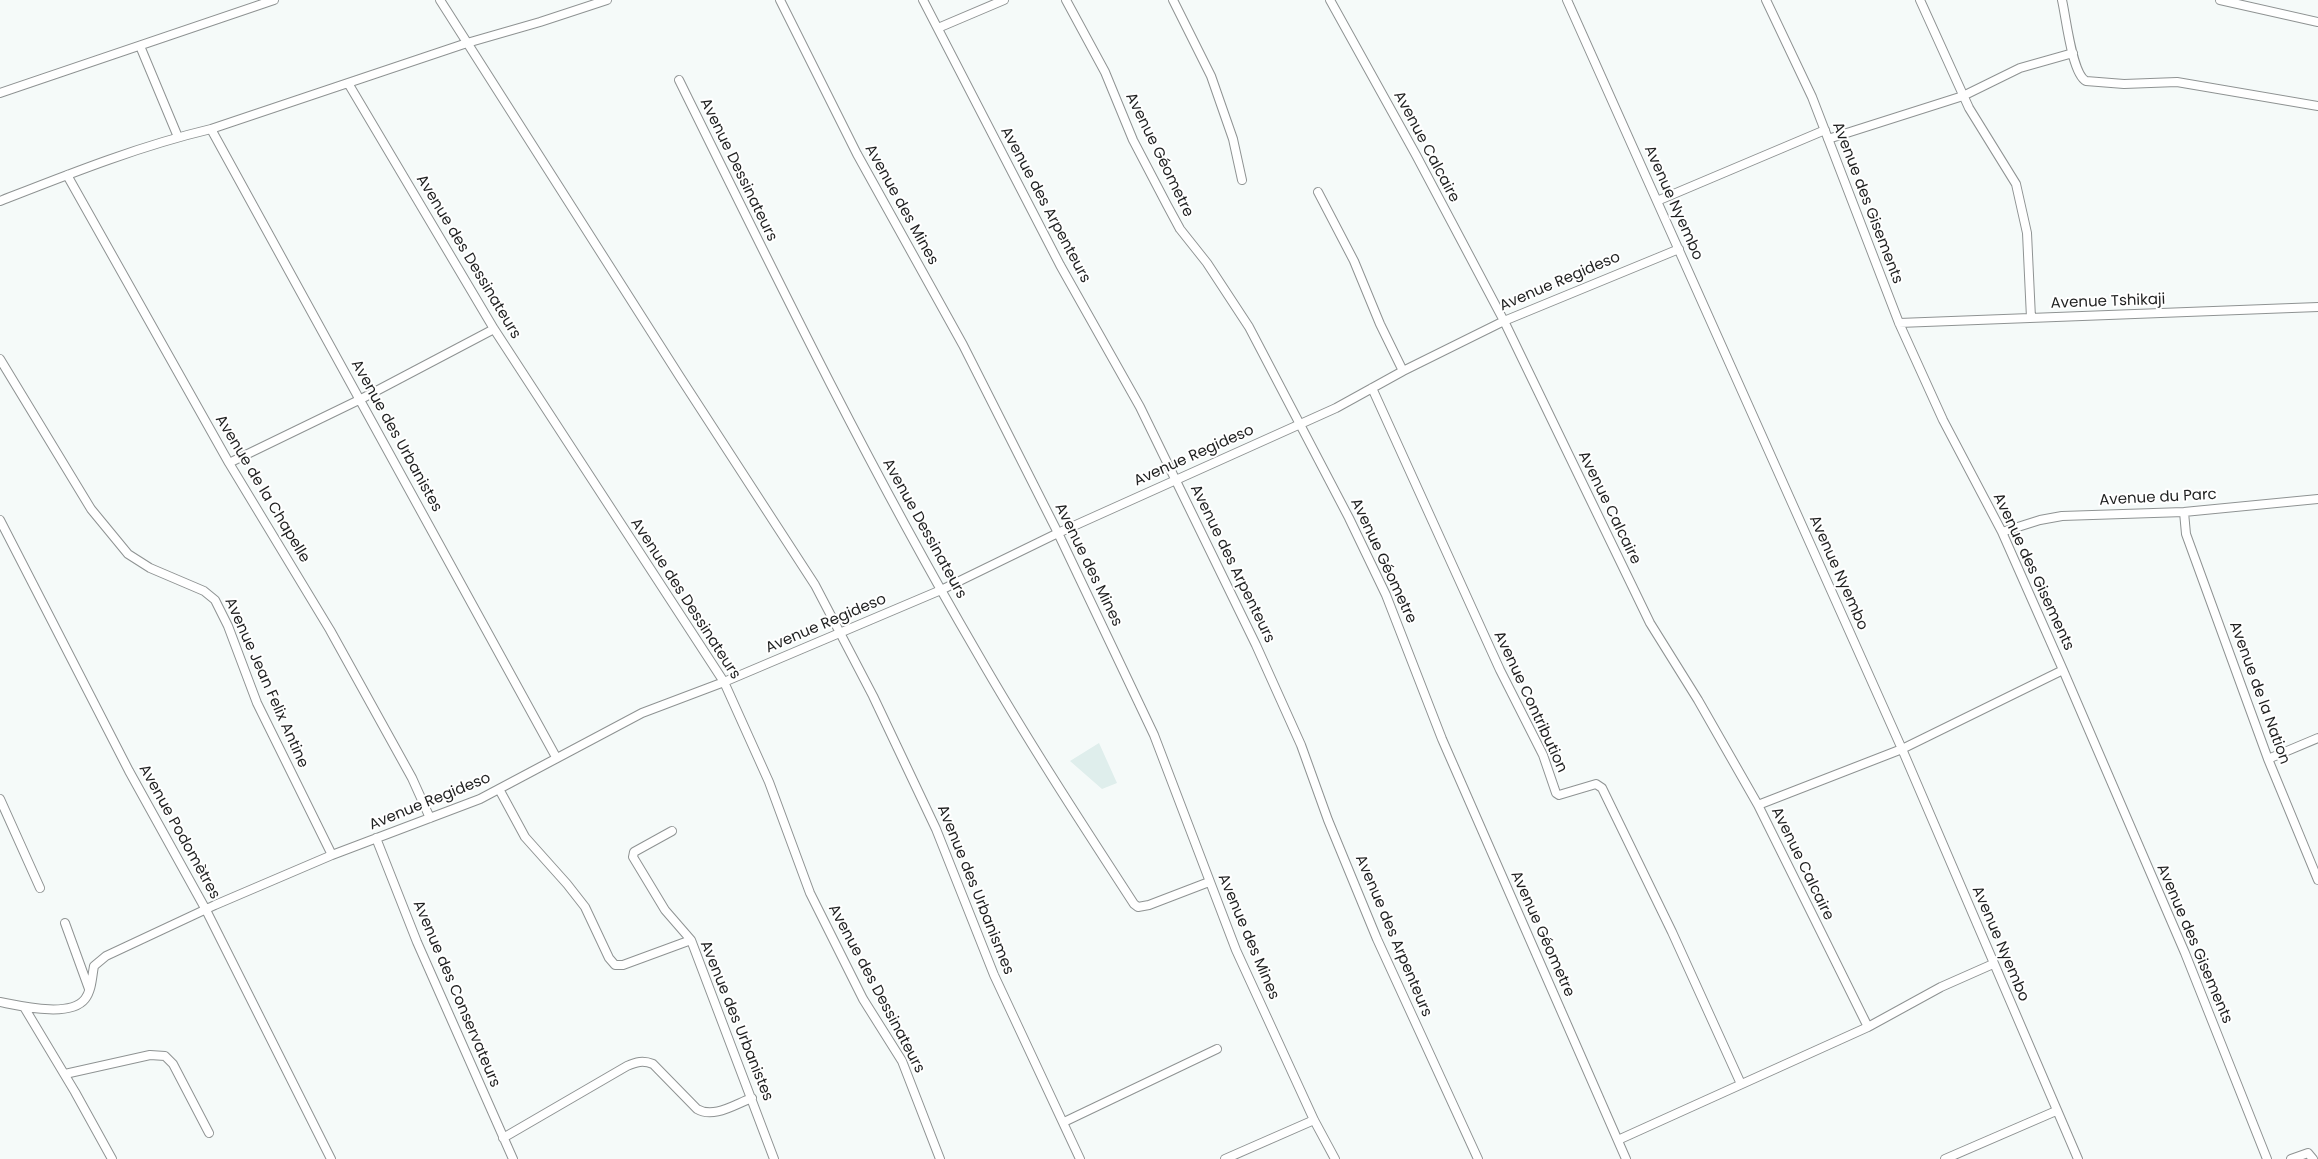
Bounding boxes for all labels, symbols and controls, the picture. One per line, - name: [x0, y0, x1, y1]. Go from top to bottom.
- street label: Avenue Calcaire: [1389, 88, 1463, 206]
- street label: Avenue Géometre: [1121, 90, 1197, 220]
- street label: Avenue Dessinateurs: [695, 95, 781, 245]
- street label: Avenue des Gisements: [1828, 120, 1906, 286]
- street label: Avenue des Arpenteurs: [996, 124, 1094, 286]
- street label: Avenue des Mines: [860, 142, 942, 268]
- street label: Avenue Nyembo: [1640, 143, 1706, 263]
- street label: Avenue des Dessinateurs: [412, 172, 524, 342]
- street label: Avenue Regideso: [1497, 248, 1623, 316]
- street label: Avenue Tshikaji: [2050, 291, 2166, 313]
- street label: Avenue des Urbanistes: [347, 357, 445, 515]
- street label: Avenue de la Chapelle: [211, 412, 313, 566]
- street label: Avenue Regideso: [1131, 421, 1257, 491]
- street label: Avenue Calcaire: [1574, 449, 1644, 567]
- street label: Avenue Dessinateurs: [878, 456, 970, 602]
- street label: Avenue des Arpenteurs: [1186, 482, 1278, 646]
- street label: Avenue du Parc: [2099, 486, 2217, 510]
- street label: Avenue des Gisements: [1989, 490, 2077, 654]
- street label: Avenue Géometre: [1346, 496, 1420, 626]
- street label: Avenue des Mines: [1050, 500, 1126, 630]
- street label: Avenue Nyembo: [1805, 513, 1871, 633]
- street label: Avenue des Dessinateurs: [626, 515, 744, 683]
- street label: Avenue Regideso: [763, 590, 889, 658]
- street label: Avenue Jean Felix Antine: [220, 595, 312, 771]
- street label: Avenue de la Nation: [2225, 619, 2293, 767]
- street label: Avenue Contribution: [1489, 628, 1571, 776]
- street label: Avenue Podomètres: [134, 761, 224, 903]
- street label: Avenue Regideso: [367, 769, 493, 835]
- street label: Avenue des Urbanismes: [933, 803, 1017, 977]
- street label: Avenue Calcaire: [1767, 805, 1837, 923]
- street label: Avenue des Arpenteurs: [1351, 852, 1435, 1020]
- street label: Avenue des Gisements: [2152, 861, 2236, 1027]
- street label: Avenue Géometre: [1506, 868, 1578, 1000]
- street label: Avenue des Mines: [1213, 871, 1283, 1003]
- street label: Avenue Nyembo: [1968, 883, 2032, 1005]
- street label: Avenue des Conservateurs: [408, 898, 504, 1090]
- street label: Avenue des Dessinateurs: [824, 902, 928, 1076]
- street label: Avenue des Urbanistes: [696, 938, 776, 1104]

